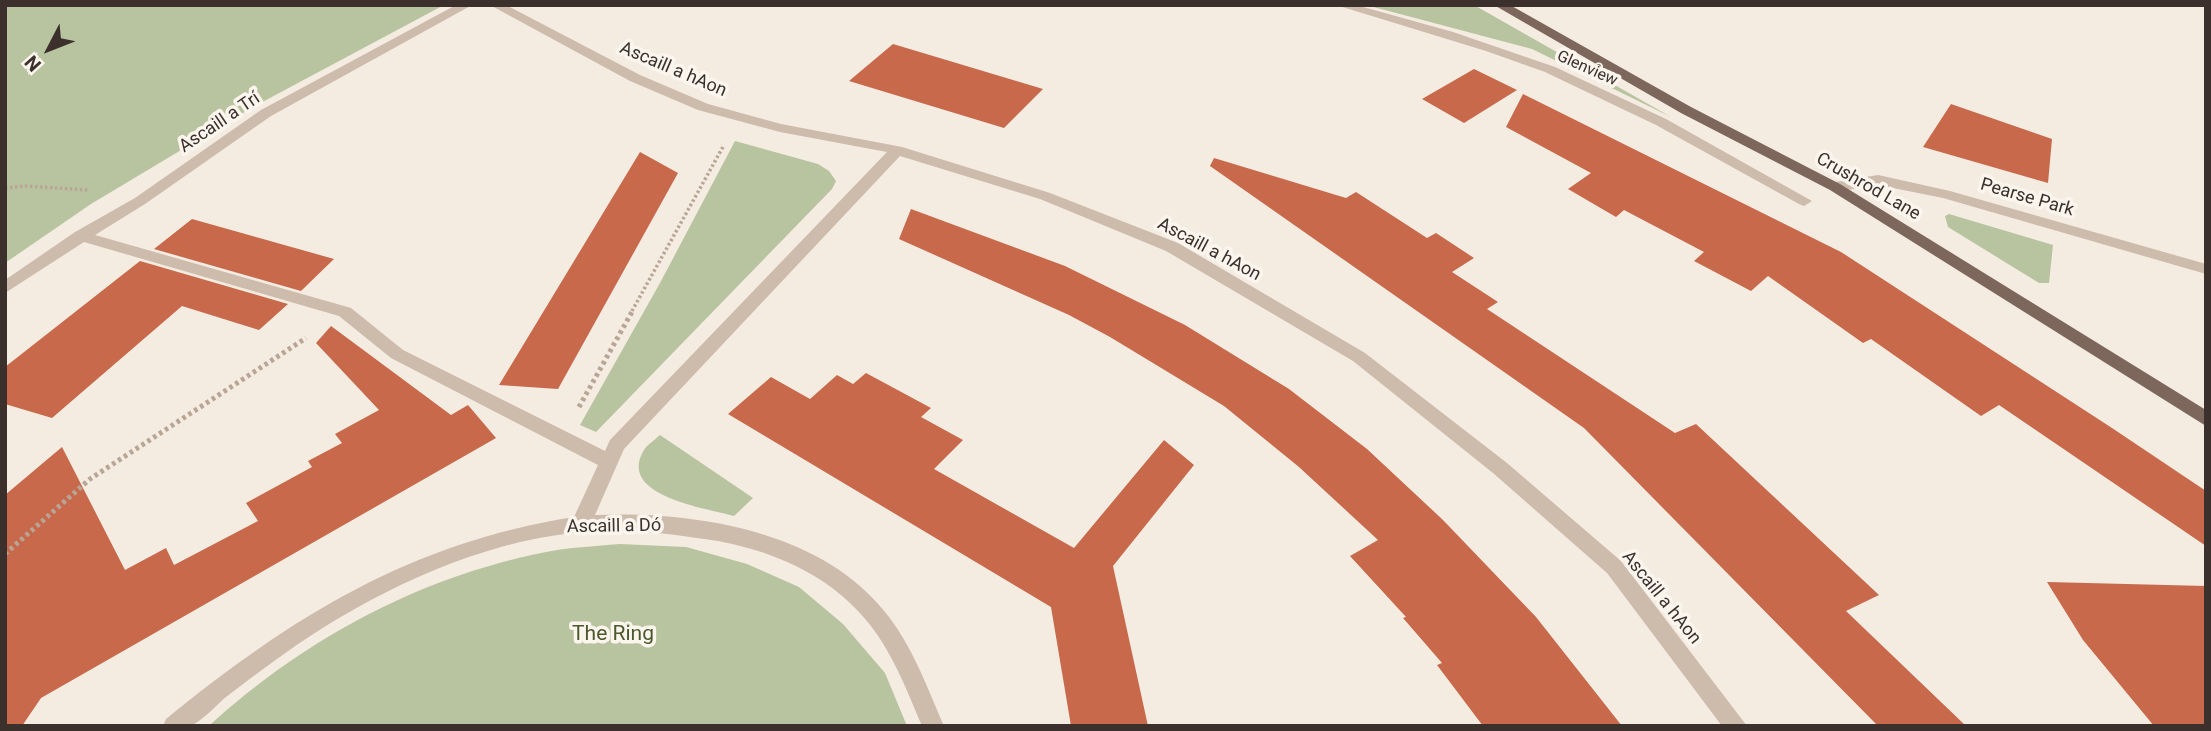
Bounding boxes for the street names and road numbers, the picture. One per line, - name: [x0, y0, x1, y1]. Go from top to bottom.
- street label: Ascaill a hAon: [616, 38, 730, 102]
- street label: Glenview: [1554, 47, 1620, 91]
- street label: Ascaill a Trí: [176, 88, 264, 158]
- street label: Crushrod Lane: [1812, 148, 1924, 226]
- street label: Pearse Park: [1978, 174, 2076, 222]
- street label: Ascaill a hAon: [1154, 214, 1264, 286]
- street label: Ascaill a Dó: [567, 515, 661, 539]
- street label: Ascaill a hAon: [1617, 547, 1705, 649]

